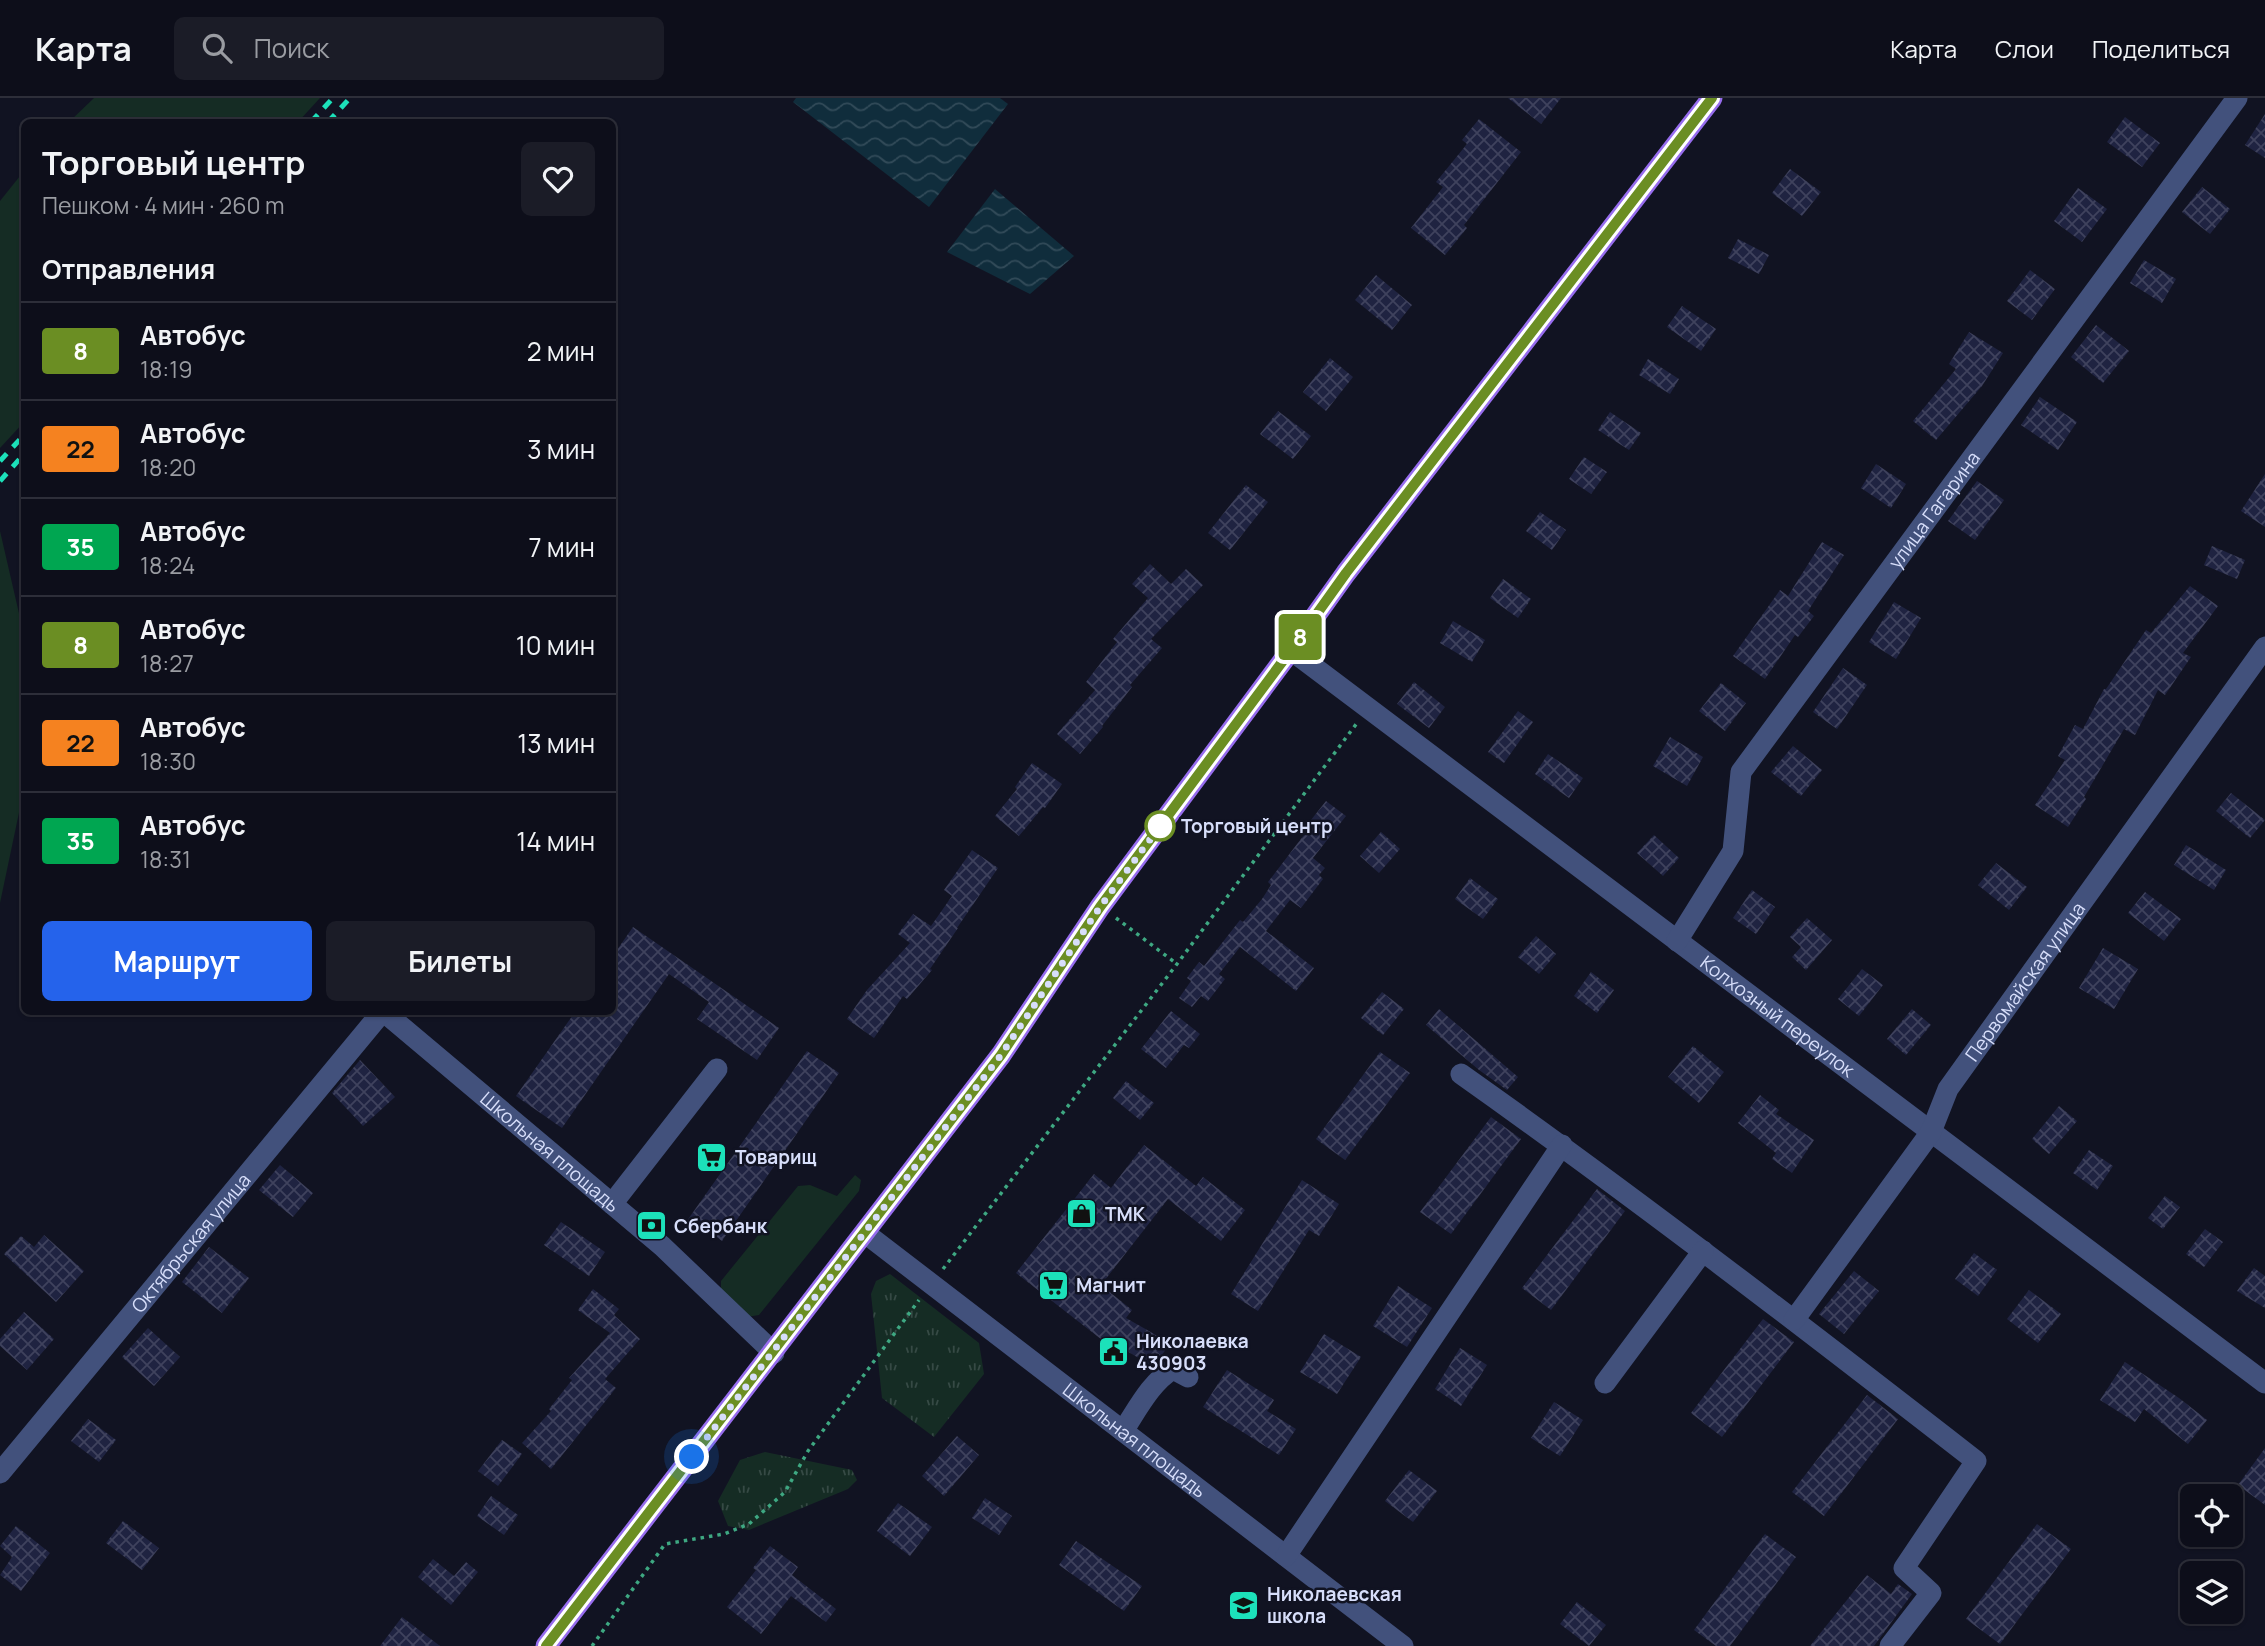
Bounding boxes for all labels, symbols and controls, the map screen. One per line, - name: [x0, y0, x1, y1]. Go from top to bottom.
- search box: [174, 17, 664, 80]
- text: Карта: [35, 26, 132, 71]
- icon: search: [198, 29, 236, 67]
- text: Поиск: [254, 30, 329, 66]
- text: Карта: [1890, 32, 1957, 65]
- text: Слои: [1995, 32, 2054, 65]
- text: Поделиться: [2092, 32, 2230, 65]
- text: Торговый центр: [42, 140, 305, 185]
- button: heart: [521, 142, 595, 216]
- text: Пешком · 4 мин · 260 m: [42, 189, 285, 221]
- text: Отправления: [42, 251, 215, 287]
- text: Автобус: [140, 317, 246, 353]
- text: 2 мин: [527, 333, 595, 369]
- text: 8: [73, 334, 88, 367]
- text: 18:19: [140, 353, 192, 385]
- text: Автобус: [140, 415, 246, 451]
- text: 3 мин: [527, 431, 595, 467]
- text: 22: [66, 432, 95, 465]
- street label: улица Гагарина: [1882, 446, 1986, 574]
- text: 18:20: [140, 451, 196, 483]
- text: Автобус: [140, 513, 246, 549]
- text: 7 мин: [529, 529, 595, 565]
- text: 35: [66, 530, 95, 563]
- text: 18:24: [140, 549, 195, 581]
- text: Автобус: [140, 611, 246, 647]
- line badge: 8: [1277, 614, 1323, 660]
- text: 8: [1293, 620, 1307, 653]
- text: 10 мин: [516, 627, 595, 663]
- text: 8: [73, 628, 88, 661]
- text: 18:27: [140, 647, 194, 679]
- text: Автобус: [140, 709, 246, 745]
- text: 13 мин: [517, 725, 595, 761]
- text: 22: [66, 726, 95, 759]
- text: 18:30: [140, 745, 196, 777]
- text: Автобус: [140, 807, 246, 843]
- marker: Торговый центр: [1145, 811, 1175, 841]
- place label: Торговый центр: [1181, 813, 1333, 839]
- text: 14 мин: [516, 823, 595, 859]
- text: 35: [66, 824, 95, 857]
- text: 18:31: [140, 843, 191, 875]
- street label: Первомайская улица: [1959, 897, 2091, 1066]
- button: Маршрут: [42, 921, 312, 1001]
- button: Билеты: [326, 921, 595, 1001]
- street label: Колхозный переулок: [1695, 950, 1861, 1083]
- street label: Школьная площадь: [475, 1086, 625, 1218]
- supermarket icon: Товарищ: [695, 1140, 729, 1174]
- place label: Товарищ: [735, 1144, 817, 1170]
- street label: Октябрьская улица: [125, 1167, 256, 1318]
- shop icon: ТМК: [1065, 1197, 1099, 1231]
- place label: ТМК: [1105, 1201, 1146, 1227]
- bank icon: Сбербанк: [634, 1209, 668, 1243]
- place label: Сбербанк: [674, 1213, 768, 1239]
- supermarket icon: Магнит: [1036, 1268, 1070, 1302]
- place label: Магнит: [1076, 1272, 1146, 1298]
- place label: Николаевка 430903: [1136, 1328, 1249, 1376]
- public building icon: Николаевка 430903: [1096, 1335, 1130, 1369]
- street label: Школьная площадь: [1058, 1377, 1212, 1503]
- your location: [674, 1439, 709, 1474]
- map controls: [2180, 1484, 2243, 1624]
- button: locate: [2180, 1484, 2243, 1547]
- button: layers: [2180, 1561, 2243, 1624]
- place label: Николаевская школа: [1267, 1581, 1402, 1629]
- school or university icon: Николаевская школа: [1227, 1588, 1261, 1622]

